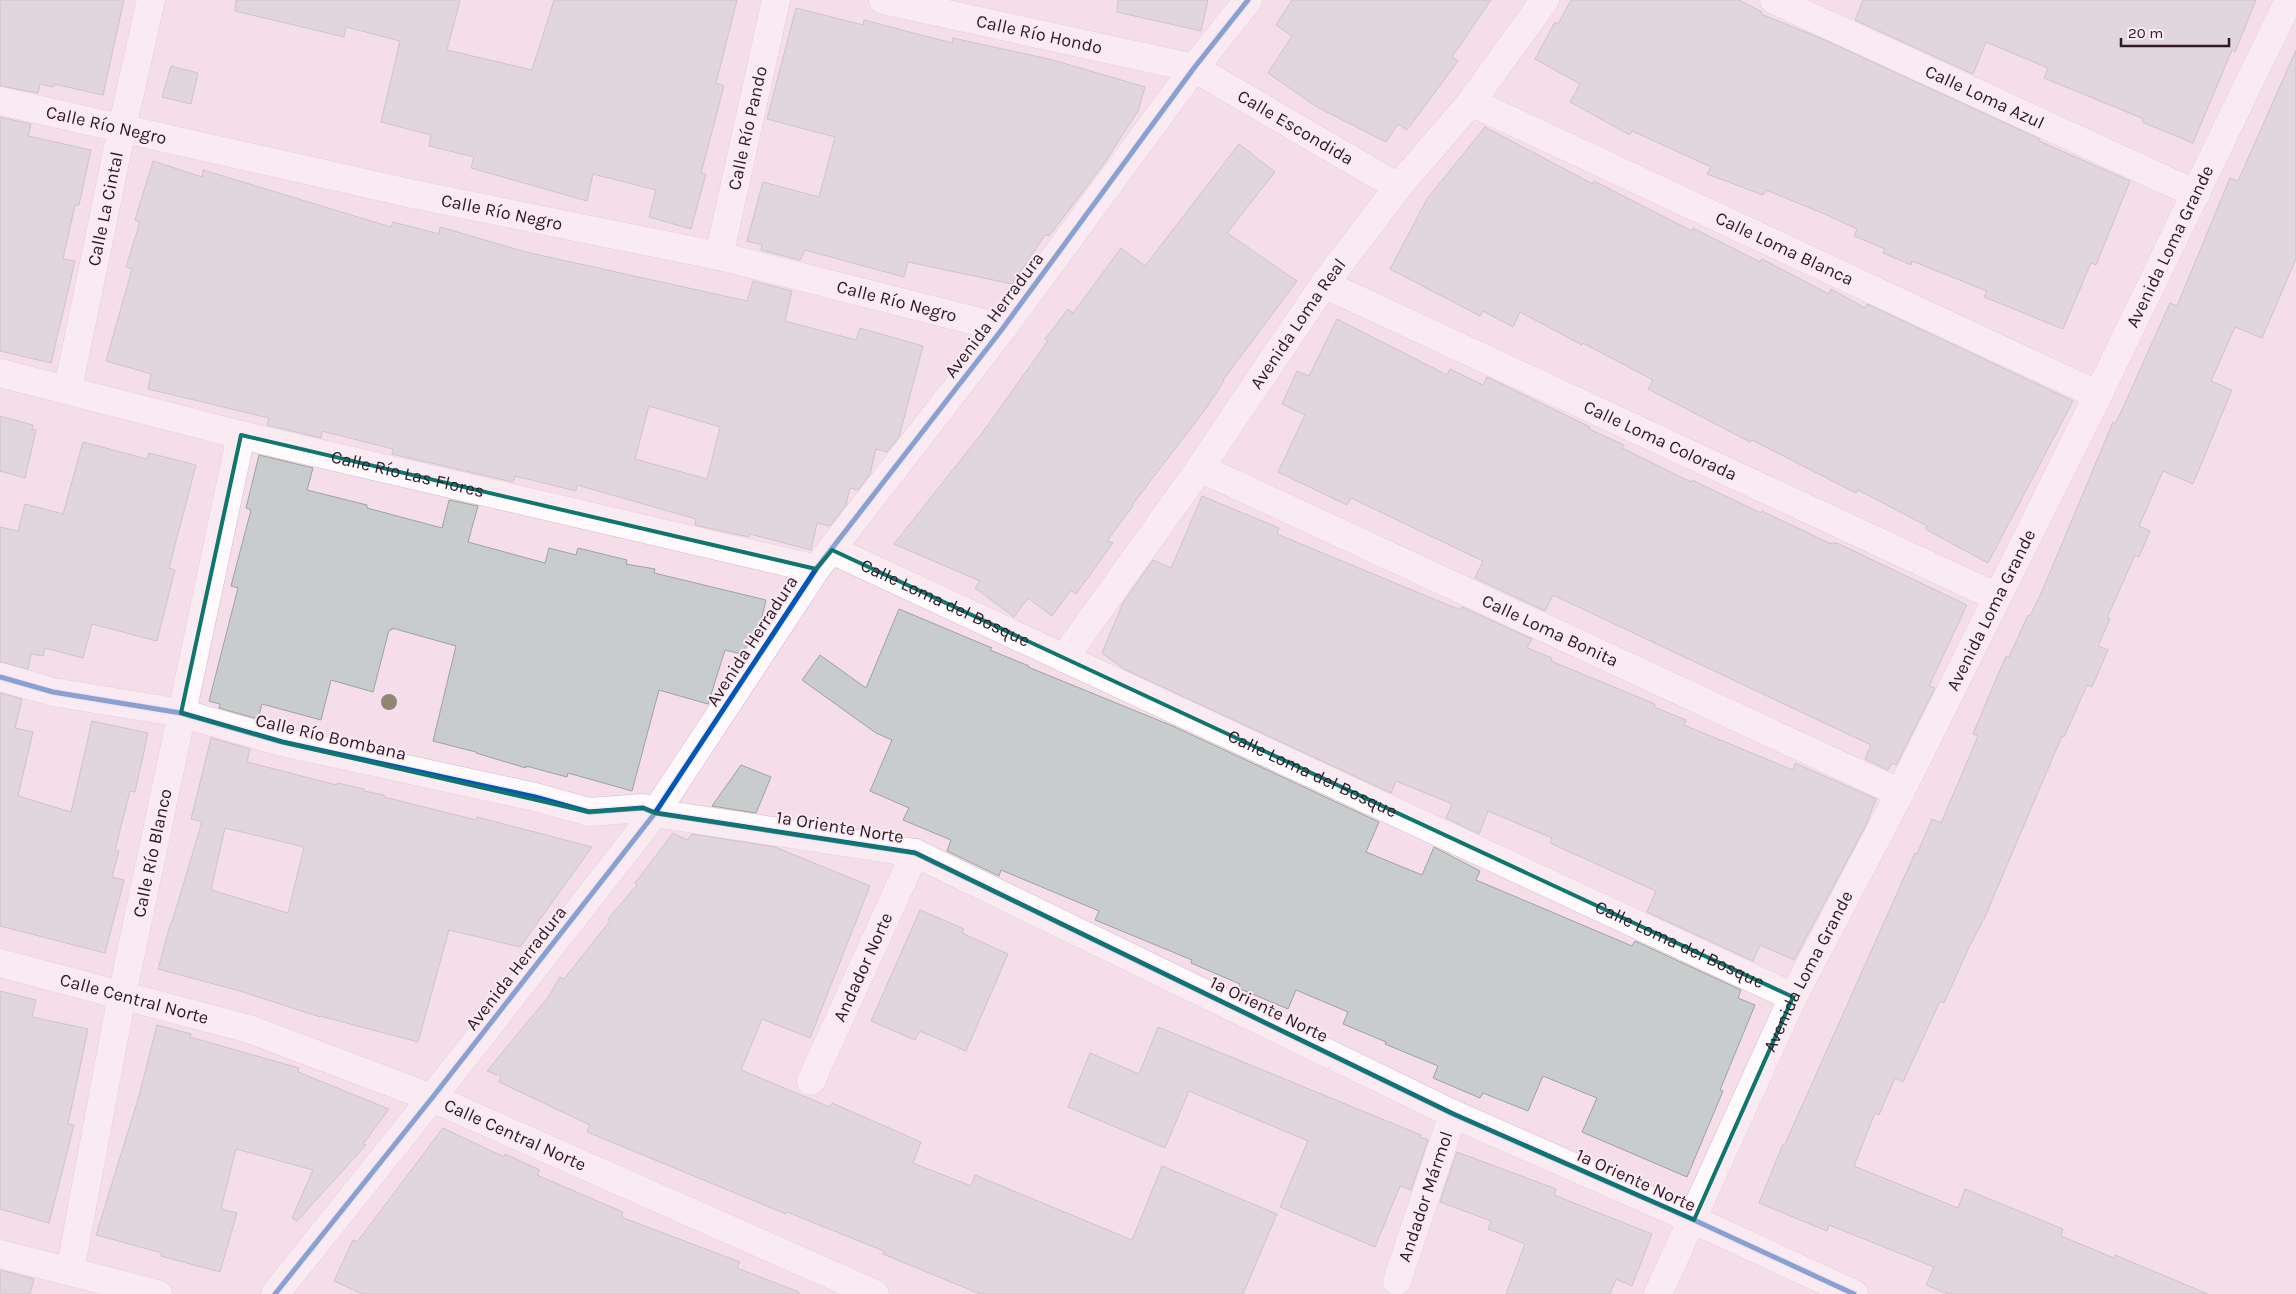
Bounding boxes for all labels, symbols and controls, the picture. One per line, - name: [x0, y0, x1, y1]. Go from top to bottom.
- street label: Calle Río Hondo: [974, 10, 1104, 59]
- scale bar: [2121, 15, 2228, 47]
- text: 20 m: [2128, 24, 2163, 42]
- street label: Calle Loma Azul: [1922, 60, 2048, 134]
- street label: Calle Río Pando: [723, 64, 772, 192]
- street label: Calle Escondida: [1234, 85, 1358, 170]
- street label: Calle Río Negro: [44, 101, 169, 149]
- street label: Calle La Cintal: [83, 150, 128, 268]
- street label: Avenida Loma Grande: [2121, 162, 2218, 331]
- street label: Calle Río Negro: [439, 189, 564, 235]
- street label: Calle Loma Blanca: [1712, 207, 1857, 290]
- street label: Avenida Herradura: [940, 248, 1048, 382]
- street label: Avenida Loma Real: [1245, 254, 1351, 393]
- street label: Calle Río Negro: [834, 275, 959, 327]
- street label: Calle Loma Colorada: [1580, 395, 1741, 486]
- street label: Calle Río Las Flores: [329, 445, 487, 502]
- street label: Avenida Loma Grande: [1942, 526, 2040, 694]
- street label: Calle Loma del Bosque: [857, 554, 1034, 652]
- street label: Avenida Herradura: [702, 571, 802, 711]
- street label: Calle Loma Bonita: [1478, 589, 1622, 672]
- street label: Calle Río Bombana: [253, 709, 409, 765]
- street label: Calle Loma del Bosque: [1224, 725, 1401, 822]
- street label: Calle Río Blanco: [128, 787, 177, 920]
- street label: 1a Oriente Norte: [775, 806, 905, 848]
- street label: Avenida Loma Grande: [1759, 887, 1858, 1055]
- street label: Calle Loma del Bosque: [1592, 895, 1768, 993]
- street label: Avenida Herradura: [461, 902, 571, 1034]
- street label: Andador Norte: [828, 909, 897, 1025]
- street label: Calle Central Norte: [58, 968, 211, 1029]
- street label: 1a Oriente Norte: [1206, 971, 1332, 1047]
- street label: Calle Central Norte: [441, 1094, 589, 1176]
- street label: Andador Mármol: [1393, 1128, 1457, 1265]
- street label: 1a Oriente Norte: [1573, 1144, 1699, 1216]

